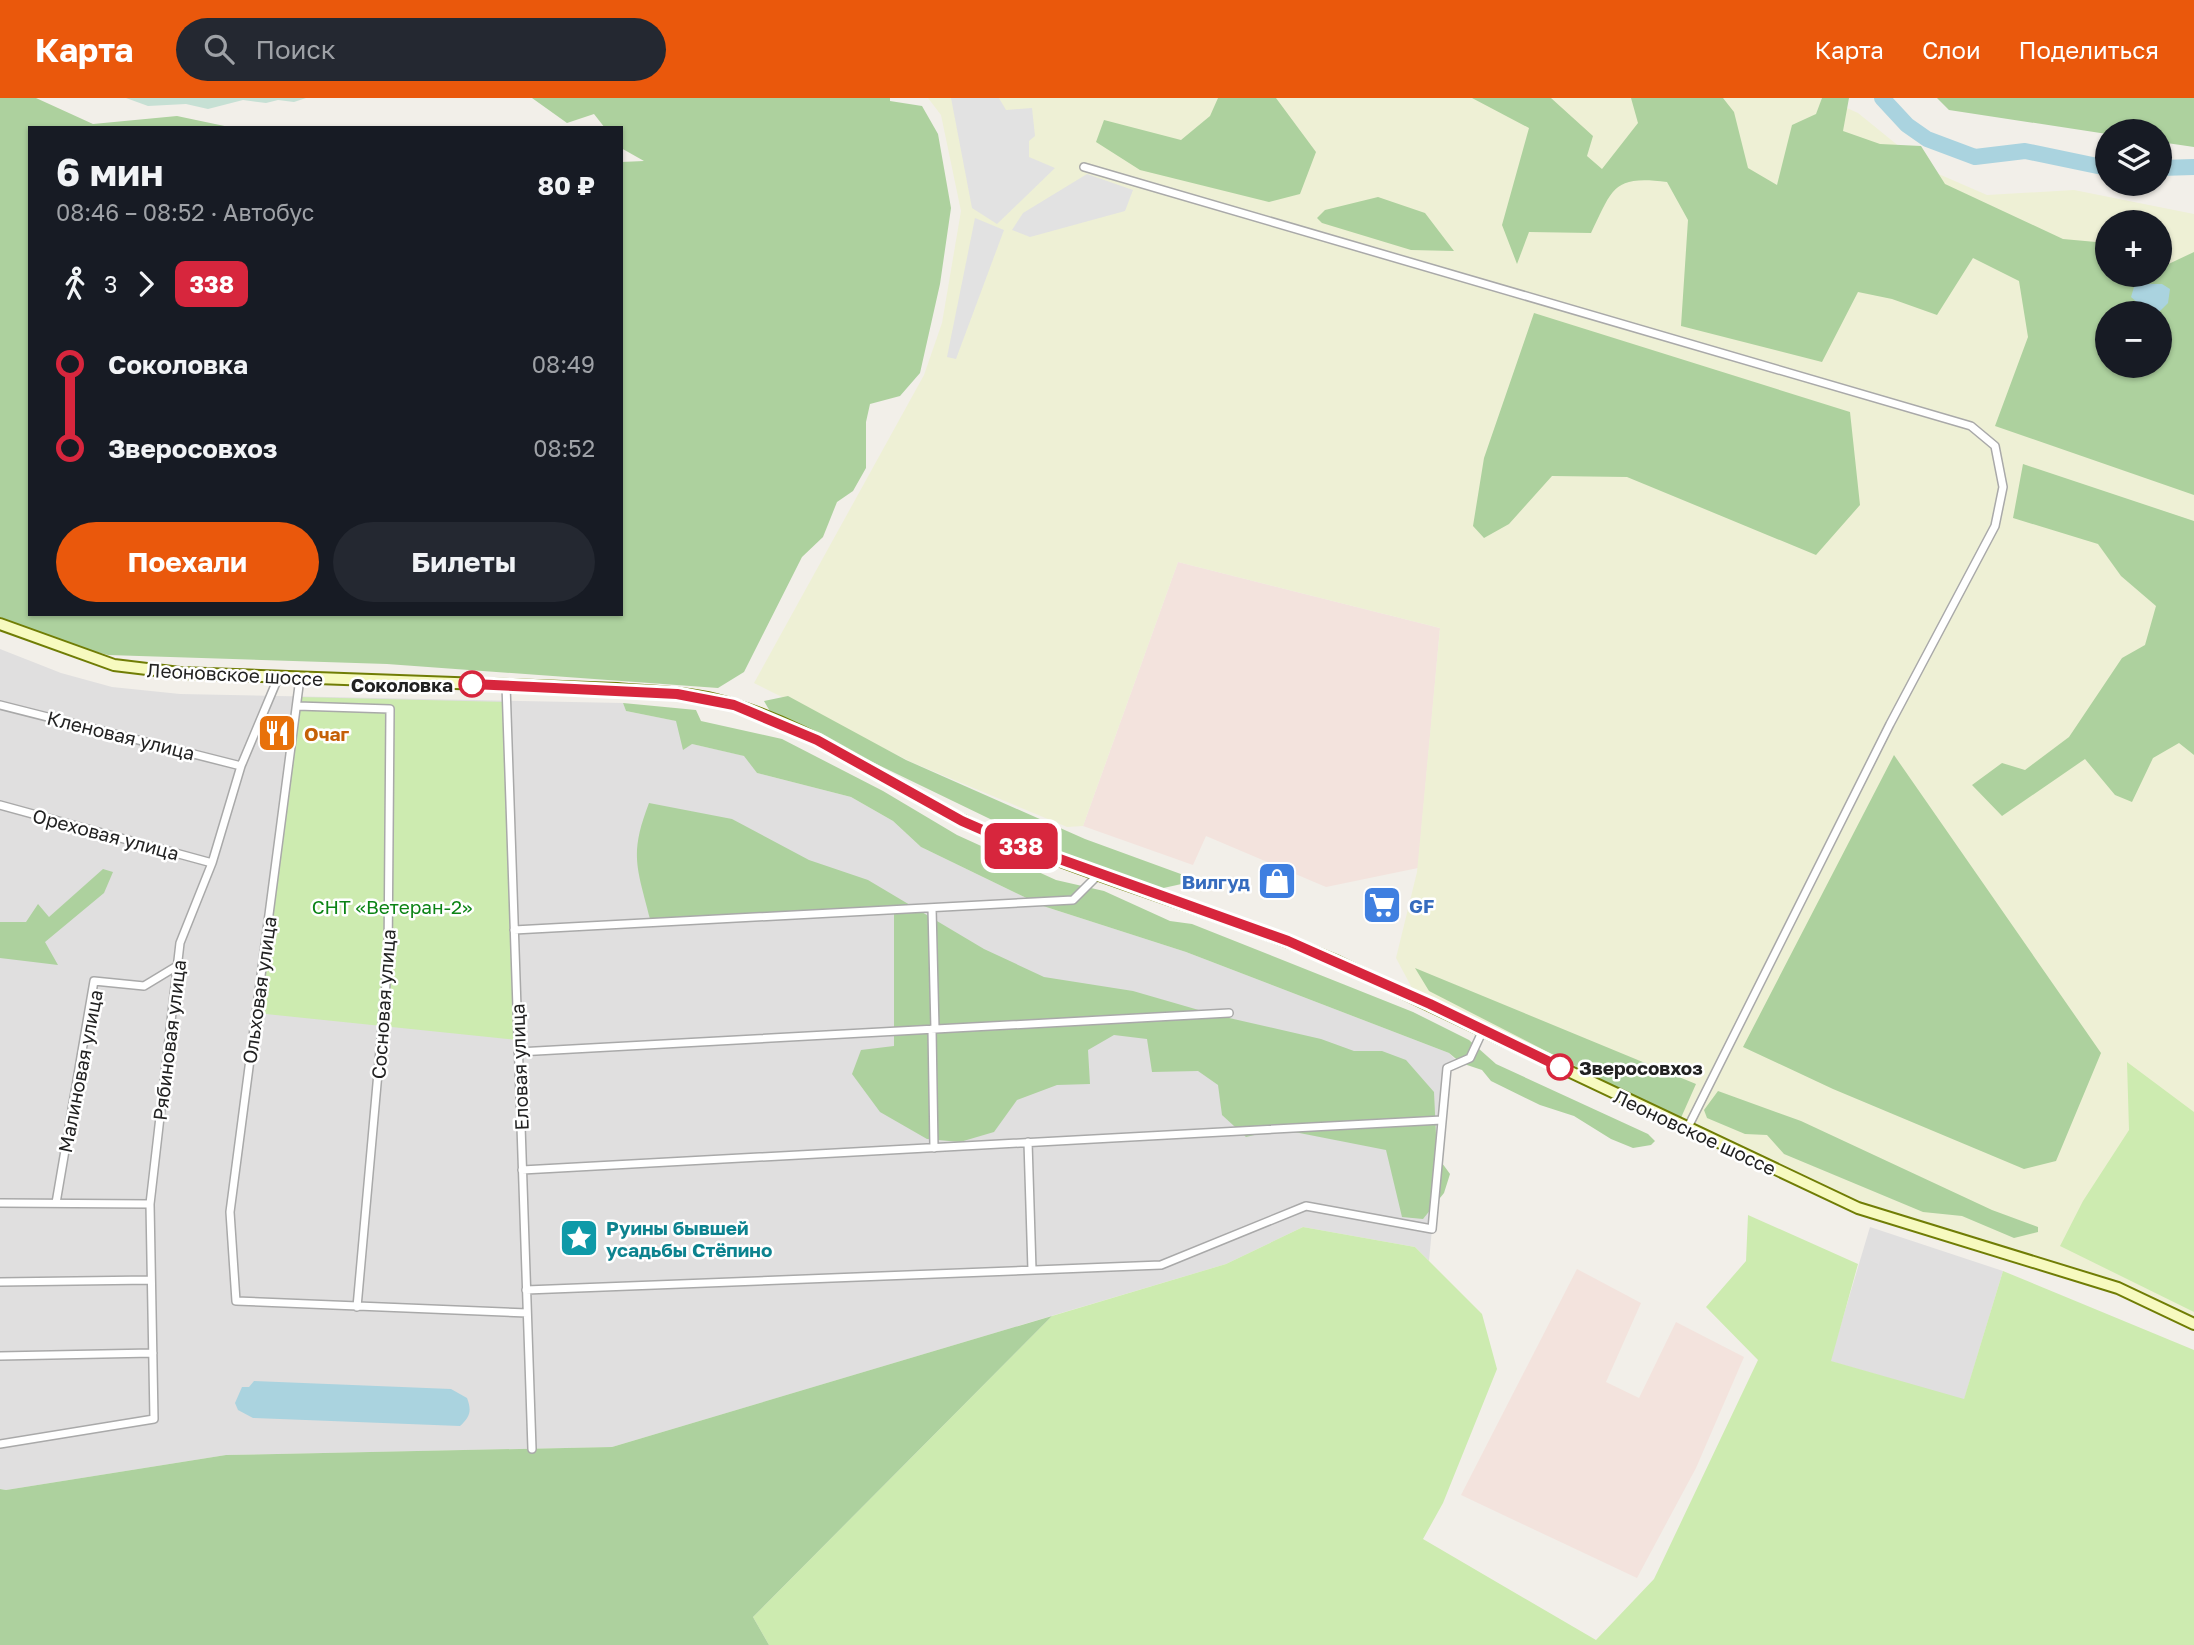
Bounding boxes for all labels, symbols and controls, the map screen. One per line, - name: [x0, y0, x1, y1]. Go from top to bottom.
- search box: [176, 18, 666, 81]
- text: Карта: [35, 30, 134, 69]
- icon: search: [200, 30, 238, 68]
- text: Поиск: [256, 34, 336, 65]
- text: Карта: [1814, 35, 1884, 64]
- text: Слои: [1922, 35, 1981, 64]
- text: Поделиться: [2019, 35, 2159, 64]
- map controls: [2095, 119, 2172, 378]
- button: layers: [2095, 119, 2172, 196]
- text: 6 мин: [56, 149, 163, 194]
- text: 80 ₽: [537, 170, 595, 201]
- text: 08:46 – 08:52 · Автобус: [56, 198, 314, 226]
- button: +: [2095, 210, 2172, 287]
- icon: walk: [56, 265, 94, 303]
- icon: forward: [127, 265, 165, 303]
- text: 338: [189, 269, 234, 298]
- text: 3: [104, 270, 117, 298]
- button: −: [2095, 301, 2172, 378]
- text: Соколовка: [108, 349, 248, 380]
- text: 08:49: [532, 350, 595, 378]
- text: Зверосовхоз: [108, 433, 277, 464]
- text: 08:52: [533, 434, 595, 462]
- button: Поехали: [56, 522, 319, 602]
- button: Билеты: [333, 522, 595, 602]
- street label: Леоновское шоссе: [146, 658, 324, 690]
- marker: Соколовка: [459, 671, 485, 697]
- place label: Соколовка: [351, 673, 453, 696]
- street label: Кленовая улица: [45, 706, 197, 764]
- restaurant icon: Очаг: [256, 712, 298, 754]
- place label: Очаг: [304, 722, 350, 745]
- street label: Ореховая улица: [30, 803, 182, 865]
- line badge: 338: [981, 823, 1061, 869]
- text: 338: [999, 831, 1043, 860]
- shop icon: Вилгуд: [1256, 860, 1298, 902]
- place label: Вилгуд: [1182, 870, 1250, 893]
- supermarket icon: GF: [1361, 884, 1403, 926]
- place label: GF: [1409, 894, 1434, 917]
- park label: СНТ «Ветеран-2»: [312, 895, 472, 918]
- street label: Ольховая улица: [237, 915, 281, 1065]
- street label: Сосновая улица: [366, 928, 400, 1080]
- street label: Рябиновая улица: [148, 958, 190, 1122]
- street label: Малиновая улица: [53, 988, 107, 1154]
- street label: Еловая улица: [505, 1003, 533, 1131]
- marker: Зверосовхоз: [1547, 1054, 1573, 1080]
- place label: Зверосовхоз: [1579, 1056, 1703, 1079]
- street label: Леоновское шоссе: [1610, 1084, 1780, 1180]
- place label: Руины бывшей усадьбы Стёпино: [606, 1216, 772, 1261]
- place icon: Руины бывшей усадьбы Стёпино: [558, 1217, 600, 1259]

